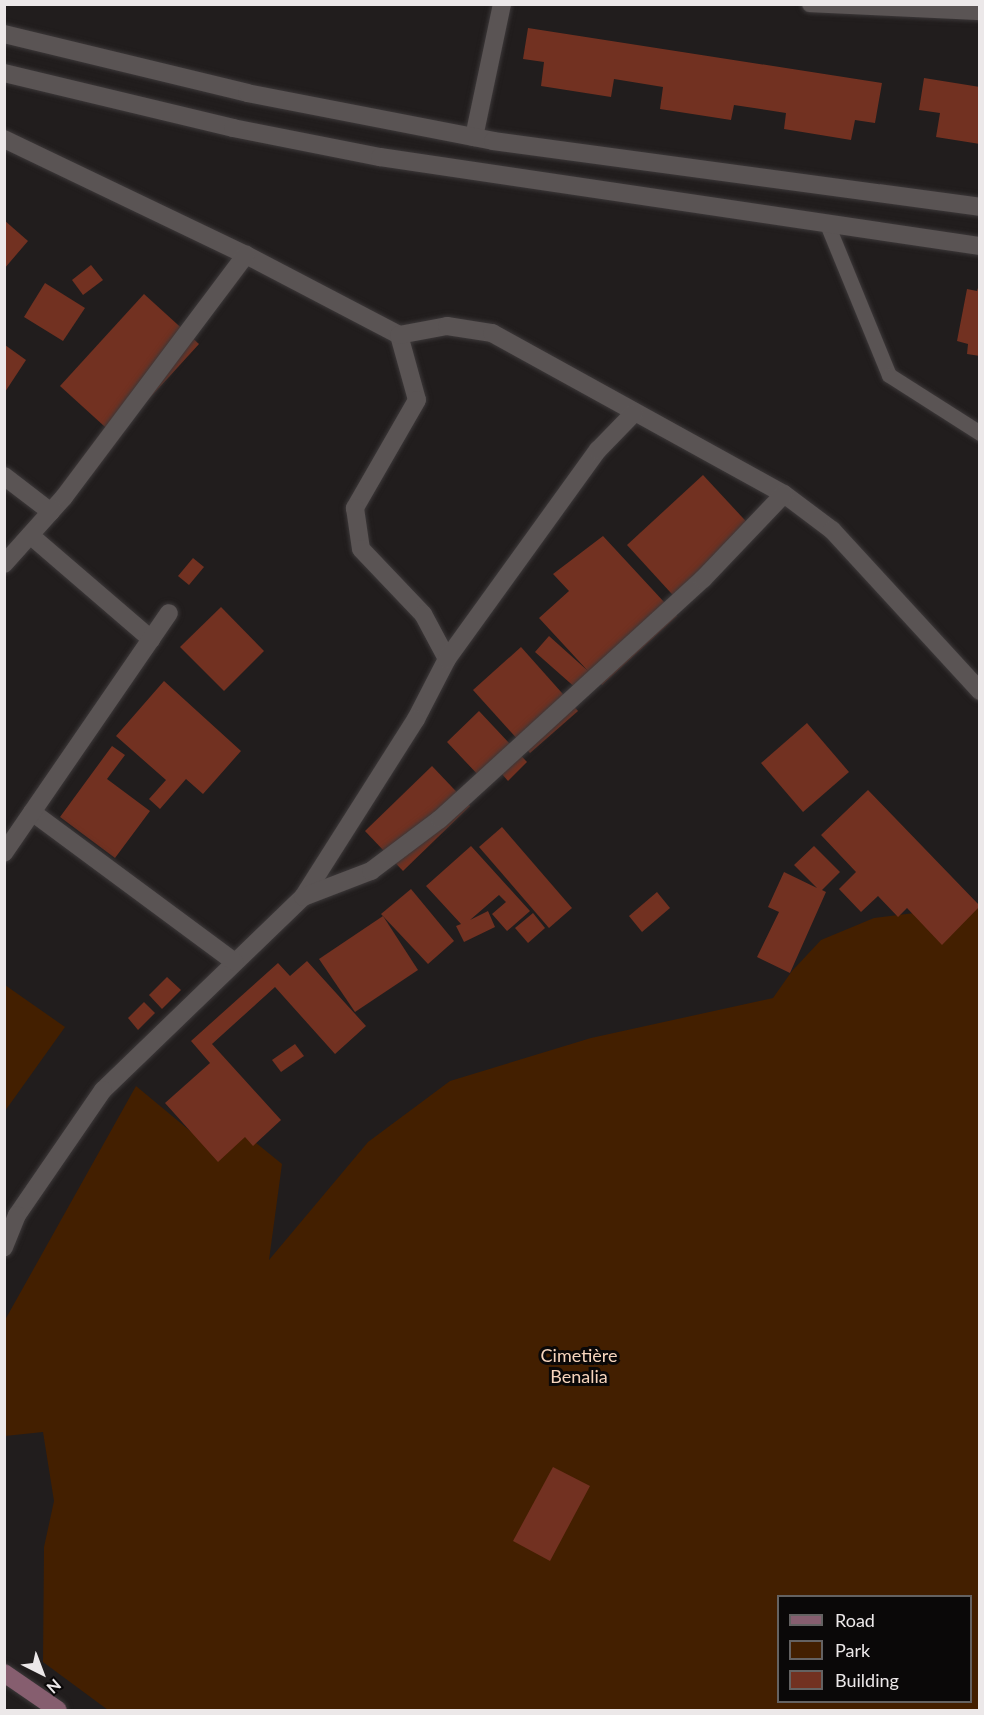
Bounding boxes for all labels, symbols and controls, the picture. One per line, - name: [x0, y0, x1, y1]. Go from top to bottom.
- park label: Cimetière Benalia: [541, 1345, 617, 1388]
- legend: [777, 1595, 972, 1703]
- text: Road: [835, 1609, 875, 1631]
- text: Park: [835, 1639, 870, 1661]
- north arrow: [12, 1643, 72, 1703]
- text: Building: [835, 1669, 899, 1691]
- text: N: [43, 1676, 65, 1698]

